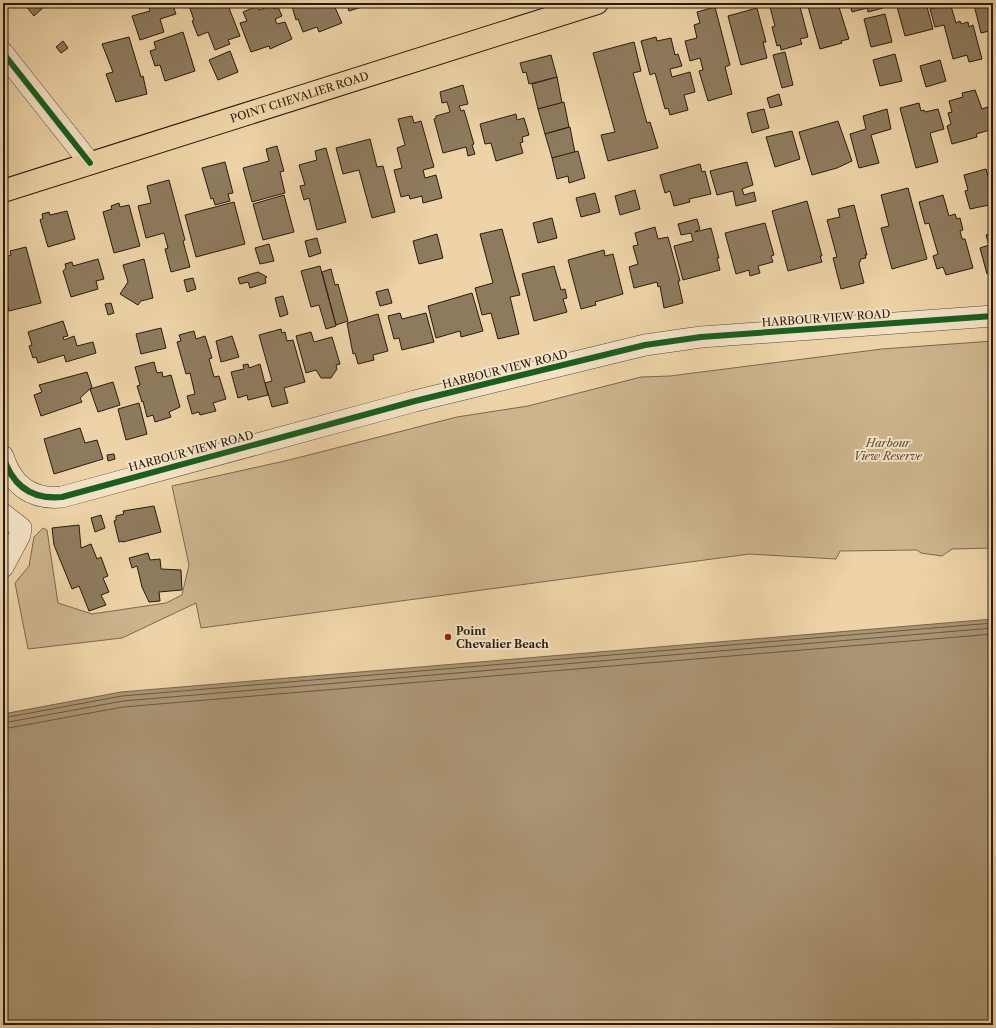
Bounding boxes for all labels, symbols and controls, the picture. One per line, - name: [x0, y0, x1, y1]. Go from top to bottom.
- street label: POINT CHEVALIER ROAD: [229, 69, 371, 126]
- street label: HARBOUR VIEW ROAD: [761, 307, 891, 329]
- street label: HARBOUR VIEW ROAD: [441, 347, 569, 391]
- street label: HARBOUR VIEW ROAD: [127, 428, 255, 474]
- park label: Harbour View Reserve: [854, 436, 923, 463]
- place label: Point Chevalier Beach: [456, 624, 549, 651]
- marker: Point Chevalier Beach: [443, 632, 453, 642]

